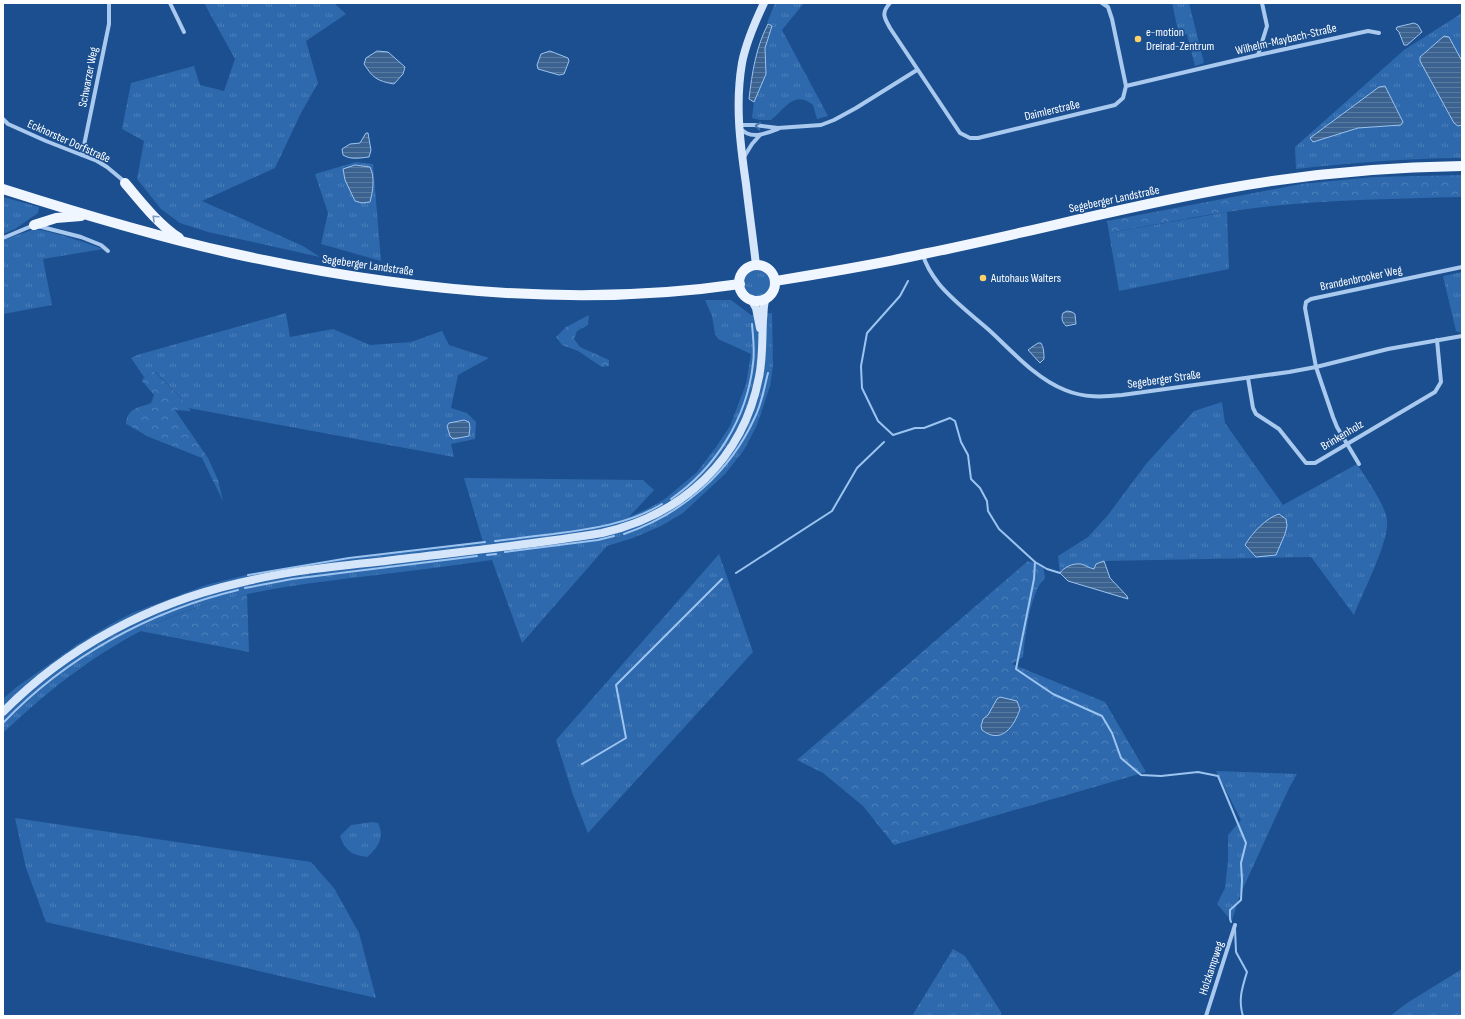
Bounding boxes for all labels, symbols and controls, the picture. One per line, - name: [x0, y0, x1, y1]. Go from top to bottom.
- street label: Wilhelm-Maybach-Straße: [1234, 21, 1338, 58]
- place label: e-motion Dreirad-Zentrum: [1146, 25, 1214, 54]
- marker: e-motion Dreirad-Zentrum: [1133, 34, 1143, 44]
- street label: Schwarzer Weg: [75, 45, 102, 109]
- street label: Daimlerstraße: [1023, 97, 1081, 124]
- street label: Eckhorster Dorfstraße: [25, 116, 113, 167]
- one-way arrow: [755, 122, 761, 131]
- street label: Segeberger Landstraße: [1067, 183, 1161, 216]
- one-way arrow: [152, 215, 160, 222]
- street label: Segeberger Landstraße: [321, 252, 415, 279]
- street label: Brandenbrooker Weg: [1319, 262, 1404, 294]
- place label: Autohaus Walters: [990, 271, 1061, 286]
- marker: Autohaus Walters: [978, 273, 988, 283]
- street label: Segeberger Straße: [1126, 367, 1202, 392]
- street label: Brinkenholz: [1318, 417, 1367, 454]
- street label: Holzkampweg: [1196, 939, 1227, 997]

